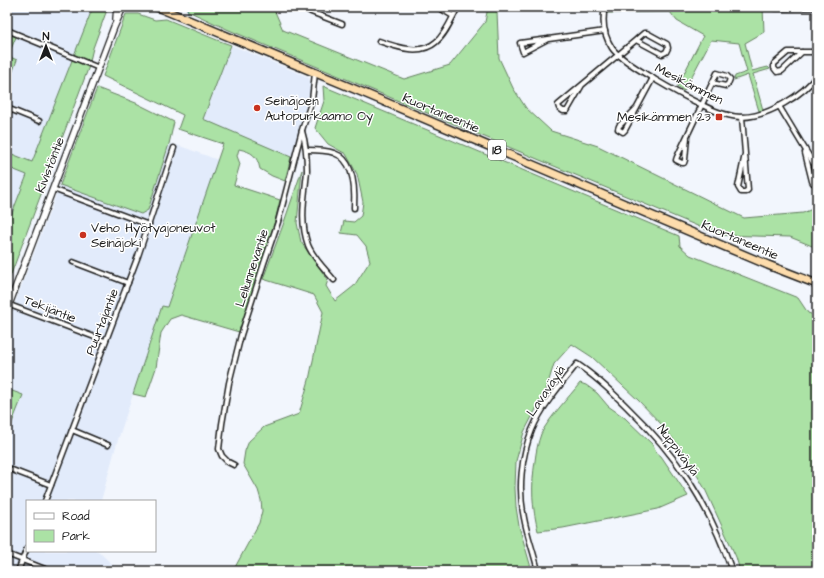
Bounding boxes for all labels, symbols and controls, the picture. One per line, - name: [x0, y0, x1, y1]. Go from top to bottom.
- north arrow: [26, 26, 66, 66]
- text: N: [43, 29, 50, 44]
- street label: Mesikämmen: [652, 59, 727, 109]
- street label: Kuortaneentie: [400, 89, 482, 137]
- place label: Seinäjoen Autopurkaamo Oy: [265, 92, 373, 126]
- marker: Seinäjoen Autopurkaamo Oy: [252, 103, 262, 113]
- place label: Mesikämmen 23: [617, 108, 711, 126]
- marker: Mesikämmen 23: [714, 112, 724, 122]
- street label: Kivistöntie: [31, 135, 69, 195]
- road number: 18: [488, 140, 506, 160]
- street label: Kuortaneentie: [699, 216, 781, 264]
- place label: Veho Hyötyajoneuvot Seinäjoki: [91, 219, 216, 252]
- street label: Lellunnevantie: [231, 227, 273, 309]
- marker: Veho Hyötyajoneuvot Seinäjoki: [78, 230, 88, 240]
- street label: Puurtajantie: [81, 286, 123, 358]
- street label: Tekijäntie: [21, 291, 79, 327]
- street label: Lavaväylä: [522, 362, 571, 421]
- street label: Nuppiväylä: [652, 420, 704, 480]
- legend: [26, 500, 156, 552]
- text: Road: [62, 508, 90, 525]
- text: Park: [62, 528, 90, 545]

